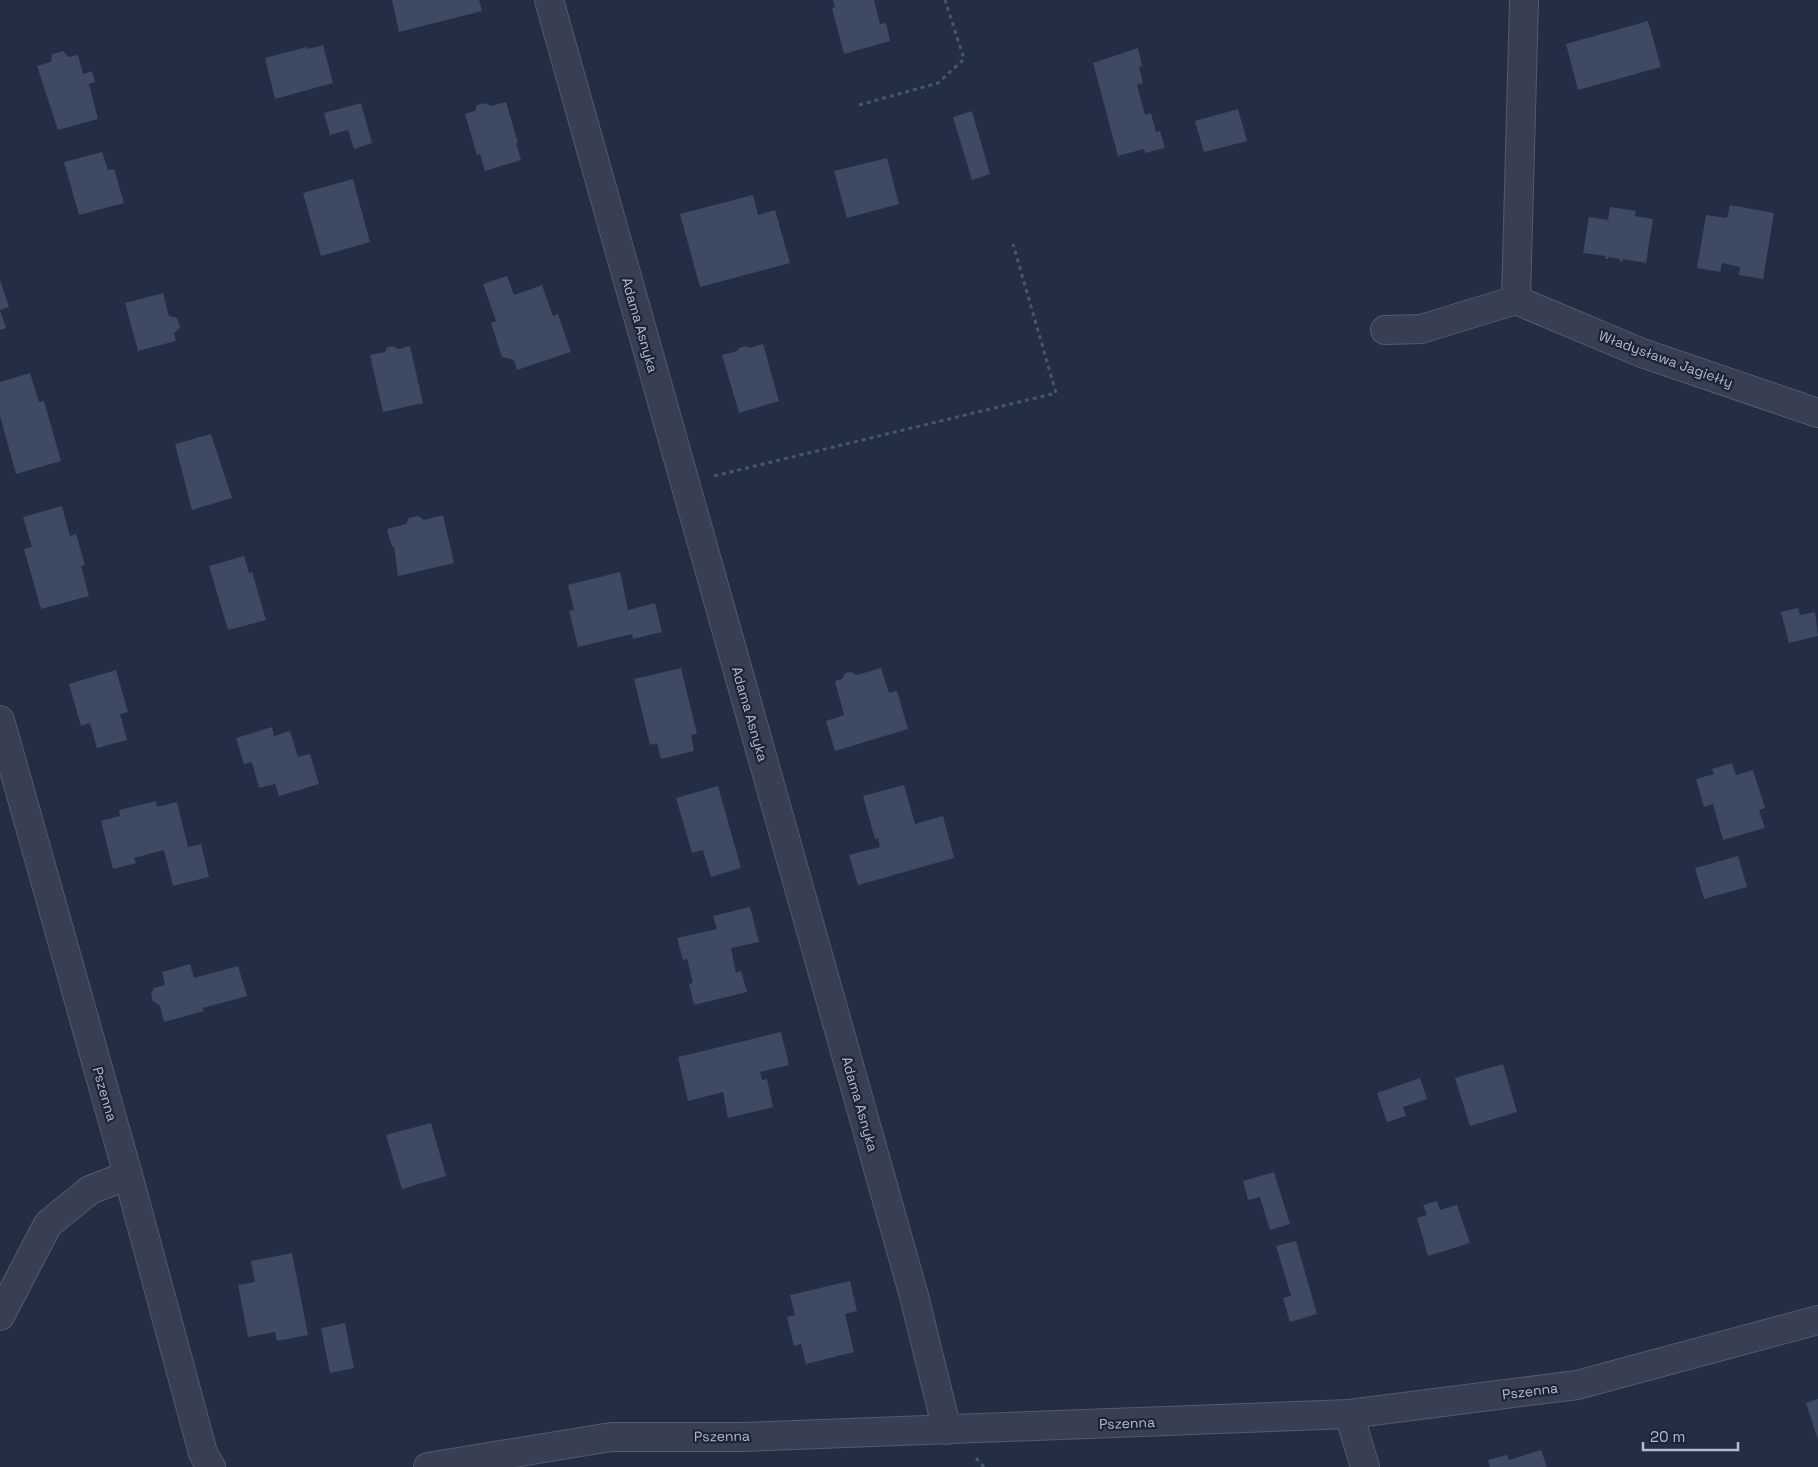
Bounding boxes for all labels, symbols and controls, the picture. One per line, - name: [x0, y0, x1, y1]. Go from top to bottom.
- street label: Adama Asnyka: [618, 275, 662, 375]
- street label: Władysława Jagiełły: [1596, 326, 1736, 392]
- street label: Adama Asnyka: [728, 664, 772, 764]
- street label: Adama Asnyka: [838, 1054, 882, 1154]
- street label: Pszenna: [89, 1065, 121, 1123]
- street label: Pszenna: [1501, 1379, 1559, 1403]
- street label: Pszenna: [1099, 1413, 1155, 1433]
- scale bar: [1643, 1420, 1738, 1452]
- street label: Pszenna: [694, 1427, 750, 1445]
- text: 20 m: [1650, 1427, 1685, 1446]

